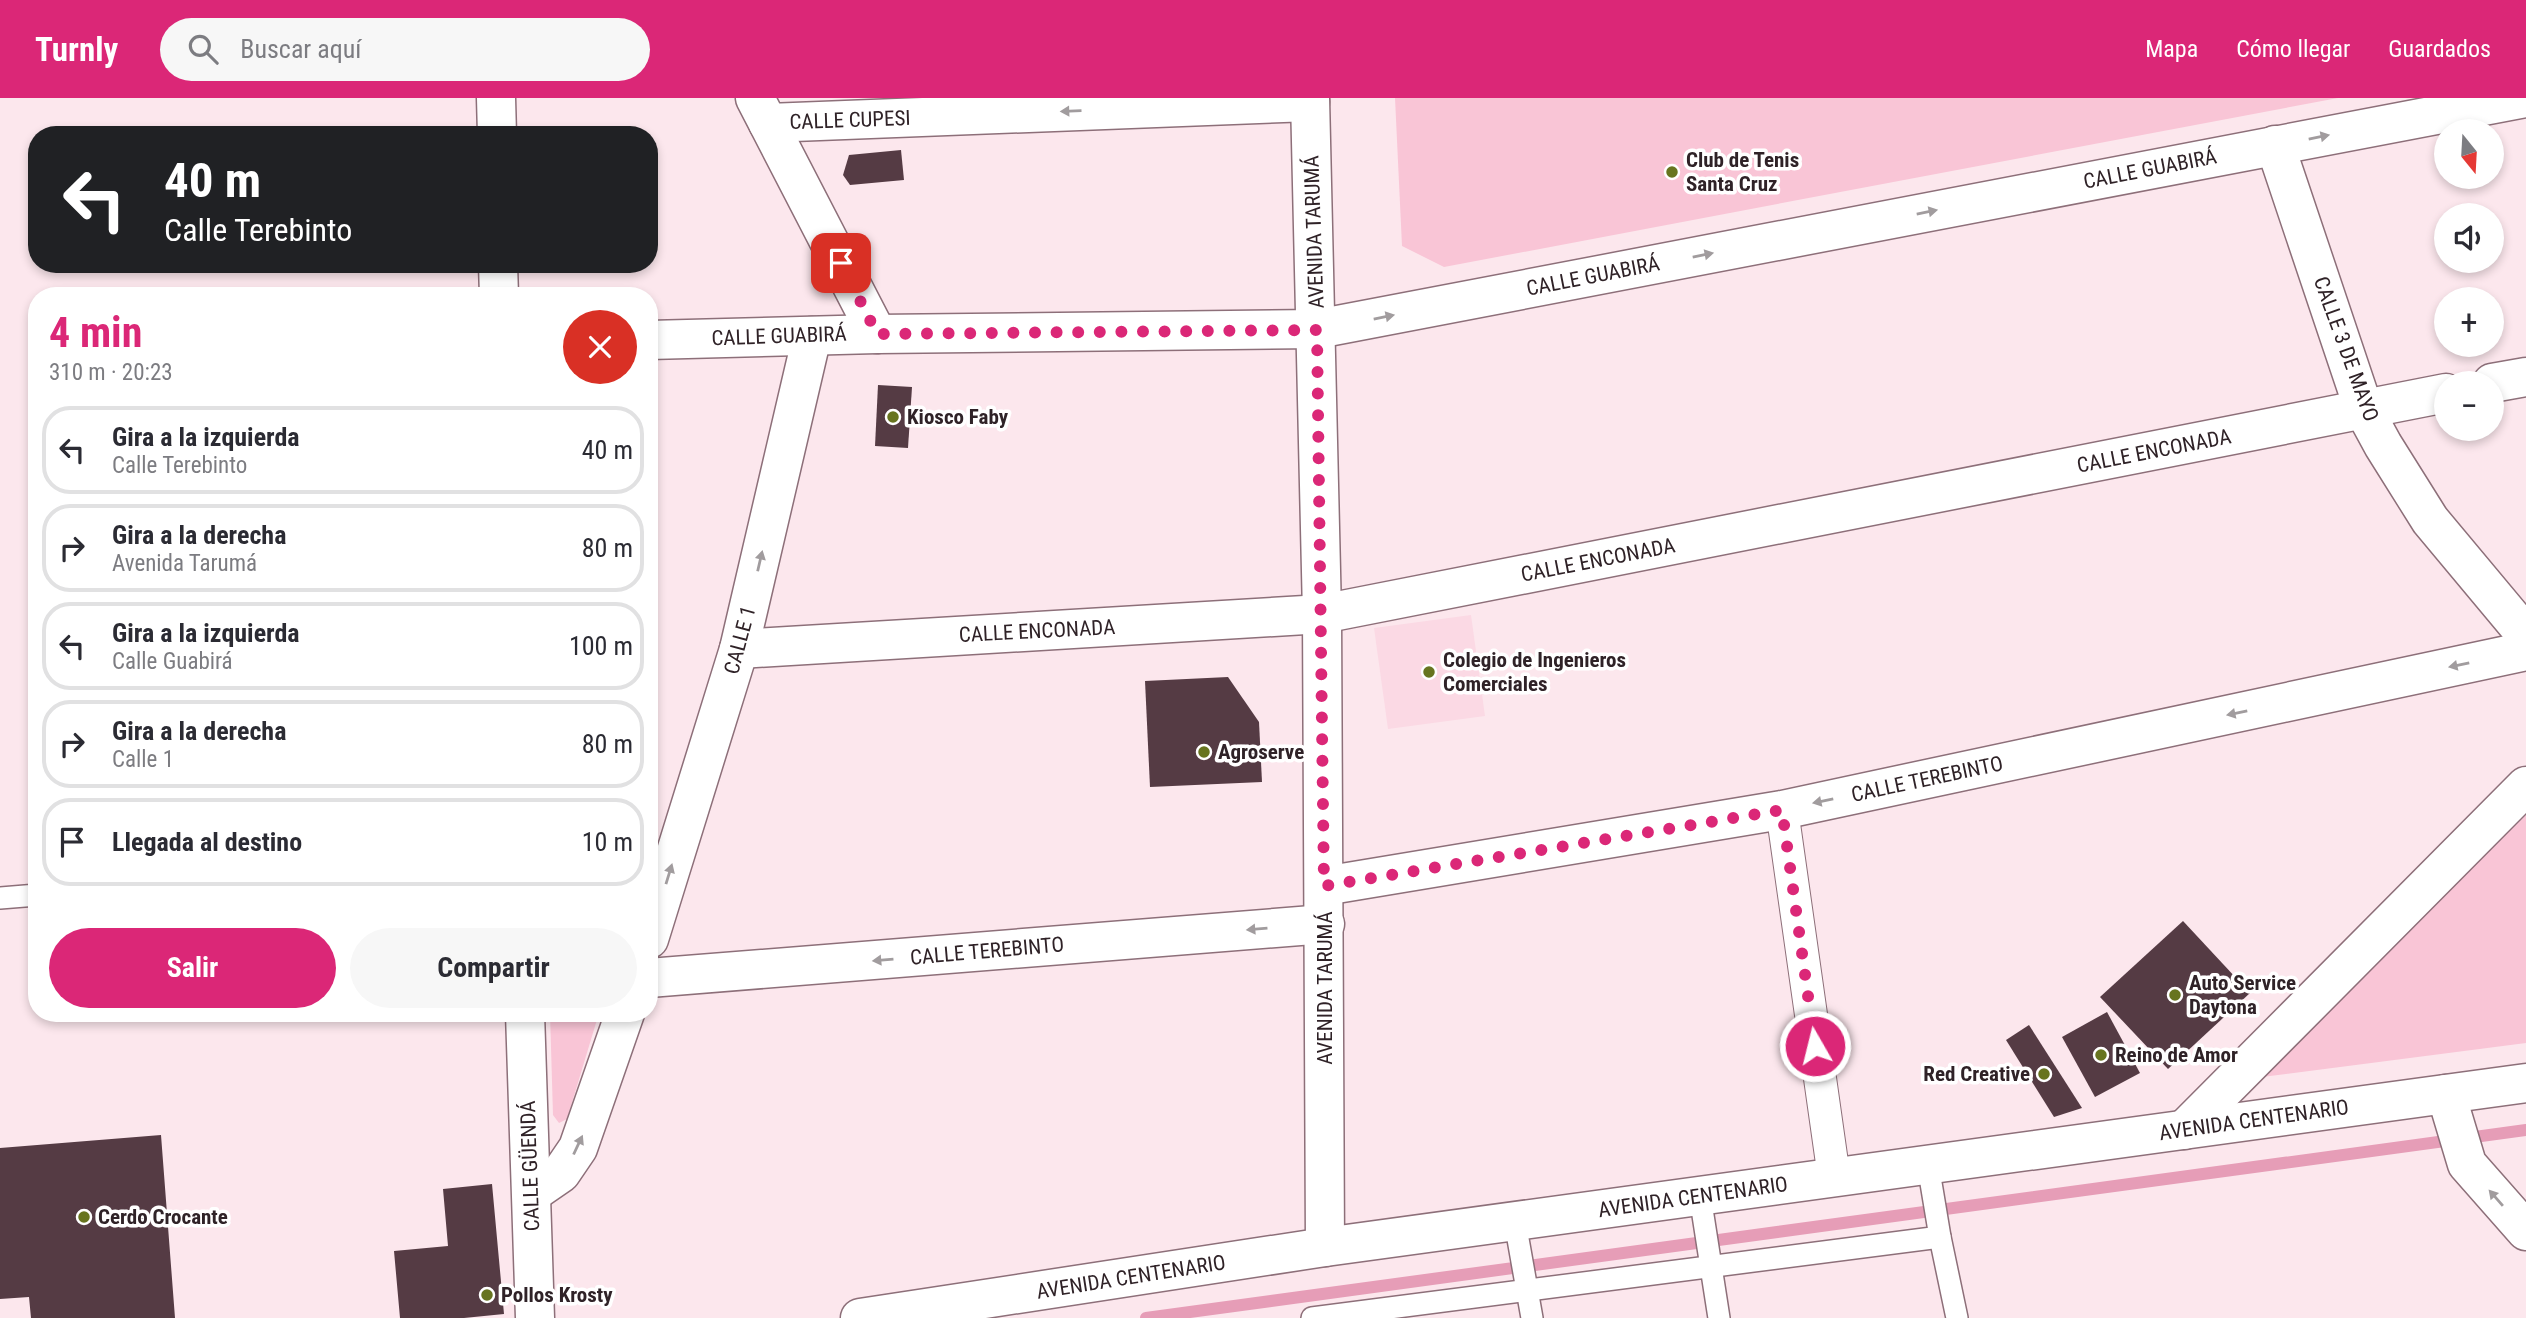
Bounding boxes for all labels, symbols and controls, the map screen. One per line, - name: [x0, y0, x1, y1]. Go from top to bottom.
- search box: [160, 18, 650, 81]
- text: Turnly: [35, 30, 118, 69]
- icon: search: [184, 30, 222, 68]
- text: Buscar aquí: [240, 34, 361, 64]
- text: Mapa: [2145, 35, 2198, 63]
- text: Cómo llegar: [2236, 35, 2350, 63]
- text: Guardados: [2388, 35, 2491, 63]
- one-way arrow: [1059, 105, 1081, 116]
- street label: CALLE CUPESI: [789, 106, 911, 134]
- north arrow: [2434, 119, 2504, 189]
- map controls: [2434, 119, 2504, 441]
- one-way arrow: [2308, 131, 2330, 142]
- street label: CALLE GUABIRÁ: [2081, 144, 2219, 194]
- place label: Club de Tenis Santa Cruz: [1686, 148, 1799, 196]
- text: 40 m: [164, 152, 261, 209]
- icon: left: [49, 154, 140, 245]
- street label: AVENIDA TARUMÁ: [1299, 155, 1329, 309]
- marker: Club de Tenis Santa Cruz: [1664, 164, 1680, 180]
- button: sound: [2434, 203, 2504, 273]
- one-way arrow: [1916, 207, 1938, 218]
- text: Calle Terebinto: [164, 211, 352, 249]
- pin: [811, 233, 871, 293]
- icon: arrive: [822, 244, 860, 282]
- one-way arrow: [1692, 249, 1714, 260]
- street label: CALLE GUABIRÁ: [1524, 251, 1662, 301]
- street label: CALLE 3 DE MAYO: [2309, 273, 2383, 425]
- button: +: [2434, 287, 2504, 357]
- text: 4 min: [49, 308, 142, 357]
- button: close: [563, 310, 637, 384]
- one-way arrow: [1373, 311, 1395, 322]
- street label: CALLE GUABIRÁ: [711, 322, 847, 350]
- text: 310 m · 20:23: [49, 359, 173, 386]
- button: −: [2434, 371, 2504, 441]
- place label: Kiosco Faby: [907, 405, 1009, 429]
- marker: Kiosco Faby: [885, 409, 901, 425]
- text: Gira a la izquierda: [112, 422, 300, 452]
- street label: CALLE ENCONADA: [2075, 424, 2233, 478]
- icon: left: [53, 431, 91, 469]
- text: 40 m: [582, 435, 633, 465]
- text: Calle Terebinto: [112, 452, 247, 479]
- text: Gira a la derecha: [112, 520, 286, 550]
- icon: right: [53, 529, 91, 567]
- text: 80 m: [582, 533, 633, 563]
- street label: CALLE ENCONADA: [1519, 533, 1677, 587]
- text: Avenida Tarumá: [112, 550, 257, 577]
- one-way arrow: [754, 550, 765, 572]
- street label: CALLE 1: [719, 603, 761, 677]
- street label: CALLE ENCONADA: [958, 615, 1116, 647]
- text: Gira a la izquierda: [112, 618, 300, 648]
- icon: left: [53, 627, 91, 665]
- text: 100 m: [569, 631, 633, 661]
- text: Calle Guabirá: [112, 648, 233, 675]
- place label: Colegio de Ingenieros Comerciales: [1443, 648, 1626, 696]
- one-way arrow: [2448, 660, 2470, 671]
- marker: Colegio de Ingenieros Comerciales: [1421, 664, 1437, 680]
- one-way arrow: [2226, 707, 2248, 718]
- text: Gira a la derecha: [112, 716, 286, 746]
- icon: right: [53, 725, 91, 763]
- text: 80 m: [582, 729, 633, 759]
- place label: Agroserve: [1218, 740, 1304, 764]
- marker: Agroserve: [1196, 744, 1212, 760]
- text: Calle 1: [112, 746, 174, 773]
- street label: CALLE TEREBINTO: [1849, 751, 2005, 807]
- one-way arrow: [1812, 796, 1834, 807]
- icon: arrive: [53, 823, 91, 861]
- text: Llegada al destino: [112, 827, 302, 857]
- text: 10 m: [582, 827, 633, 857]
- one-way arrow: [665, 863, 675, 884]
- street label: AVENIDA TARUMÁ: [1313, 911, 1337, 1065]
- one-way arrow: [1245, 924, 1267, 935]
- button: Salir: [49, 928, 336, 1008]
- button: Compartir: [350, 928, 637, 1008]
- street label: CALLE TEREBINTO: [909, 932, 1065, 970]
- one-way arrow: [872, 954, 894, 965]
- place label: Auto Service Daytona: [2189, 971, 2296, 1019]
- marker: Auto Service Daytona: [2167, 987, 2183, 1003]
- position arrow: [1778, 1009, 1852, 1083]
- place label: Reino de Amor: [2115, 1043, 2238, 1067]
- marker: Reino de Amor: [2093, 1047, 2109, 1063]
- place label: Red Creative: [1923, 1062, 2030, 1086]
- marker: Red Creative: [2036, 1066, 2052, 1082]
- street label: AVENIDA CENTENARIO: [2158, 1095, 2350, 1145]
- street label: CALLE GÜENDÁ: [516, 1100, 544, 1232]
- one-way arrow: [572, 1135, 584, 1155]
- street label: AVENIDA CENTENARIO: [1597, 1172, 1789, 1222]
- one-way arrow: [2488, 1189, 2504, 1207]
- place label: Cerdo Crocante: [98, 1205, 228, 1229]
- marker: Cerdo Crocante: [76, 1209, 92, 1225]
- street label: AVENIDA CENTENARIO: [1035, 1250, 1227, 1304]
- place label: Pollos Krosty: [501, 1283, 613, 1307]
- marker: Pollos Krosty: [479, 1287, 495, 1303]

